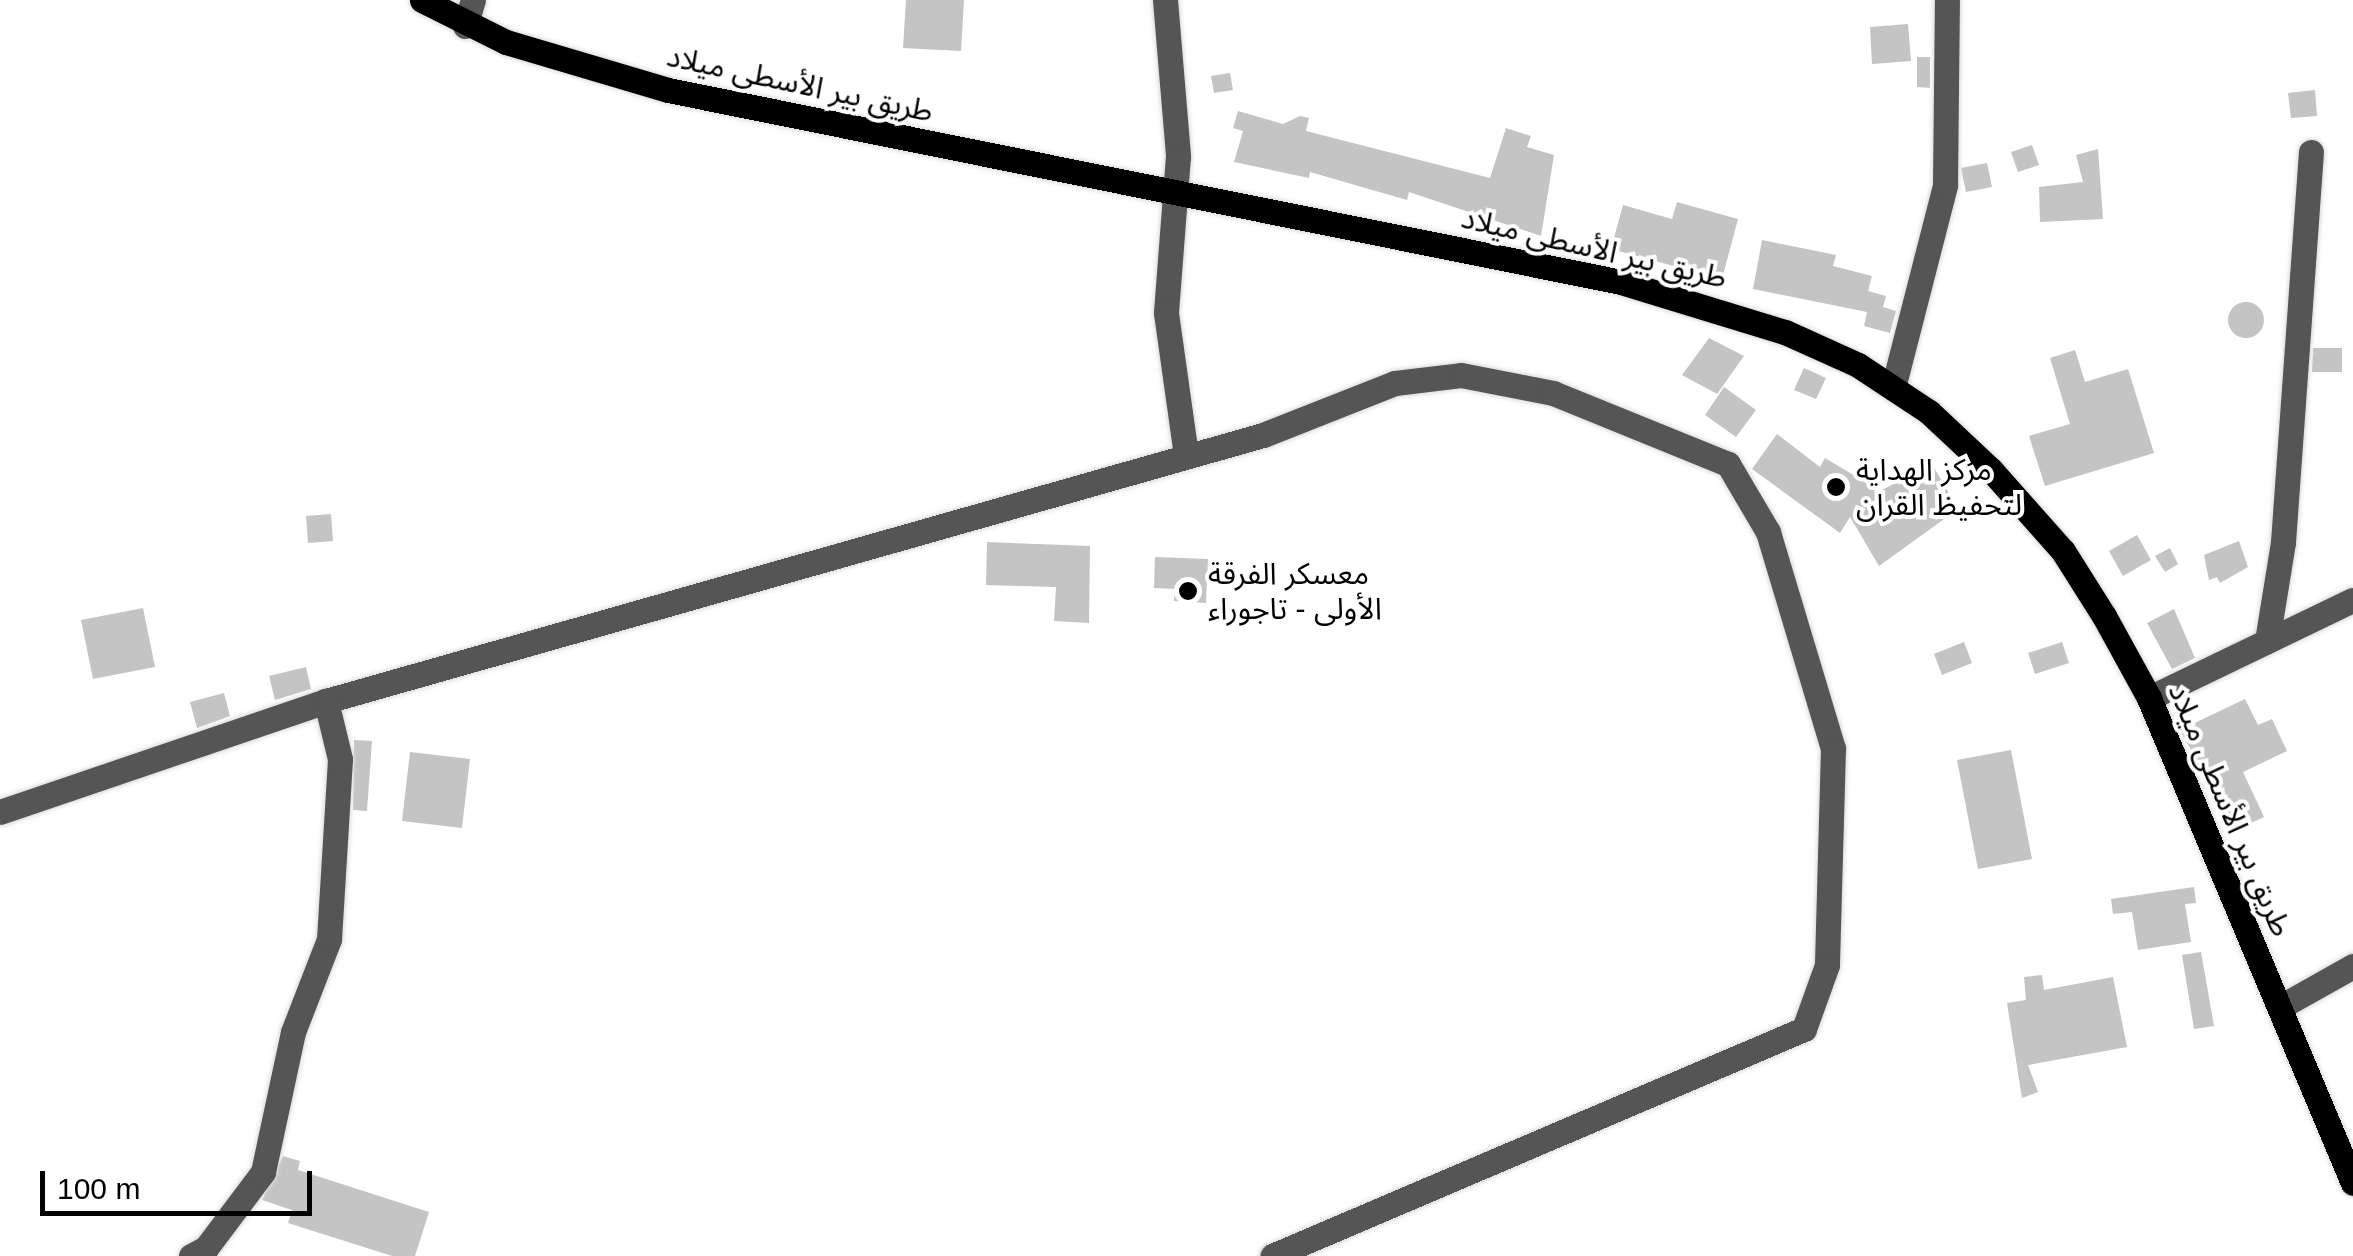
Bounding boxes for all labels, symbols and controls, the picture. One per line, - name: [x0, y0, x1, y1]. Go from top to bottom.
- street label: طريق بير الأسطى ميلاد: [664, 38, 936, 130]
- street label: طريق بير الأسطى ميلاد: [1458, 200, 1730, 296]
- place label: مركز الهداية لتحفيظ القران: [1856, 452, 2022, 522]
- marker: مركز الهداية لتحفيظ القران: [1825, 476, 1847, 498]
- place label: معسكر الفرقة الأولى - تاجوراء: [1208, 556, 1382, 626]
- marker: معسكر الفرقة الأولى - تاجوراء: [1177, 580, 1199, 602]
- street label: طريق بير الأسطى ميلاد: [2160, 678, 2300, 942]
- scale bar: [45, 1151, 318, 1213]
- text: 100 m: [57, 1172, 140, 1205]

